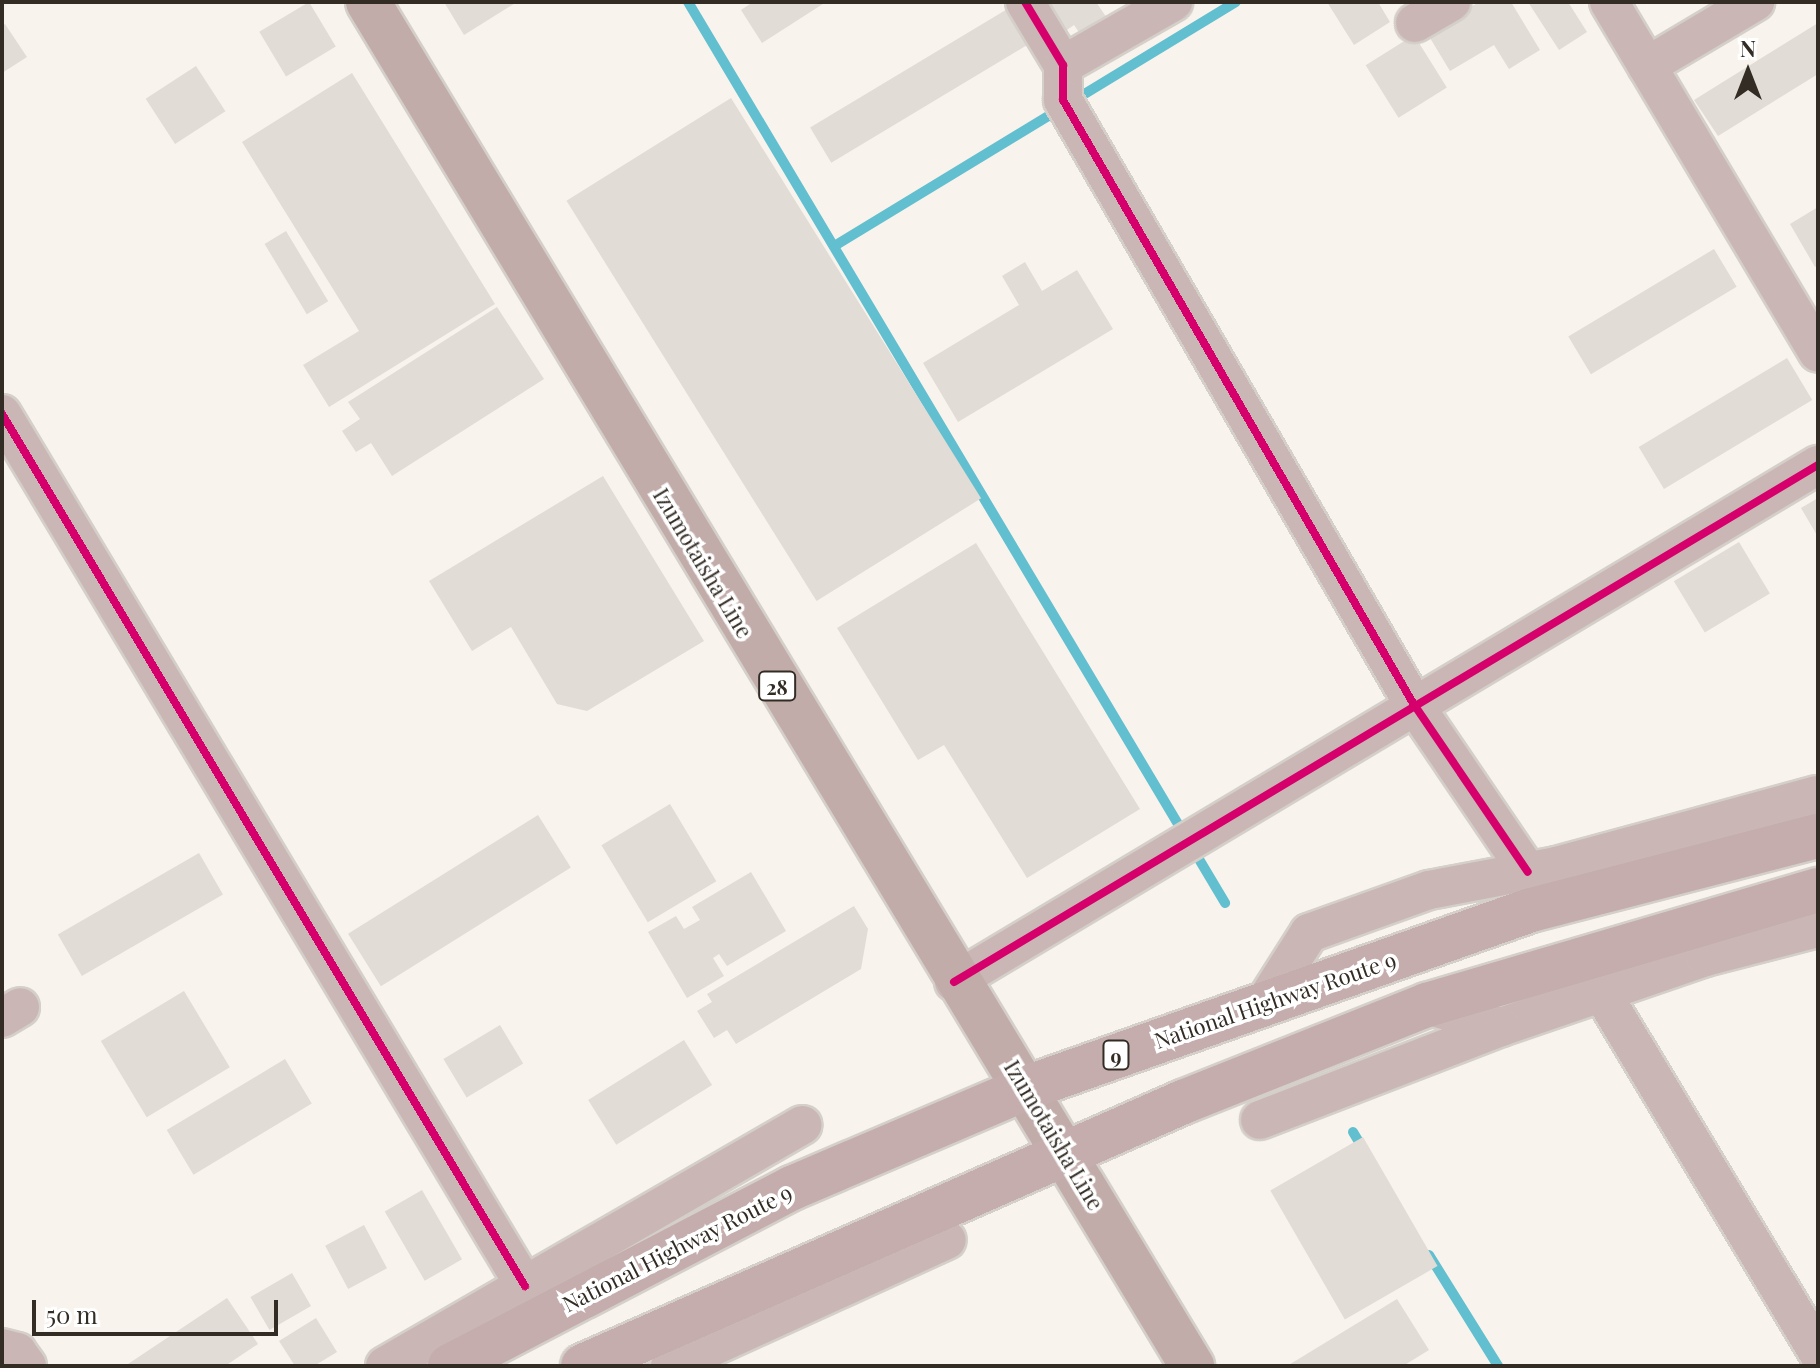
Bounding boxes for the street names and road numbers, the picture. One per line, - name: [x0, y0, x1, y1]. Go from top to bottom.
- street label: Izumotaisha Line: [648, 483, 758, 643]
- road number: 28: [757, 670, 797, 702]
- street label: National Highway Route 9: [1150, 946, 1400, 1054]
- road number: 9: [1102, 1039, 1130, 1071]
- street label: Izumotaisha Line: [999, 1055, 1109, 1215]
- street label: National Highway Route 9: [558, 1178, 796, 1318]

